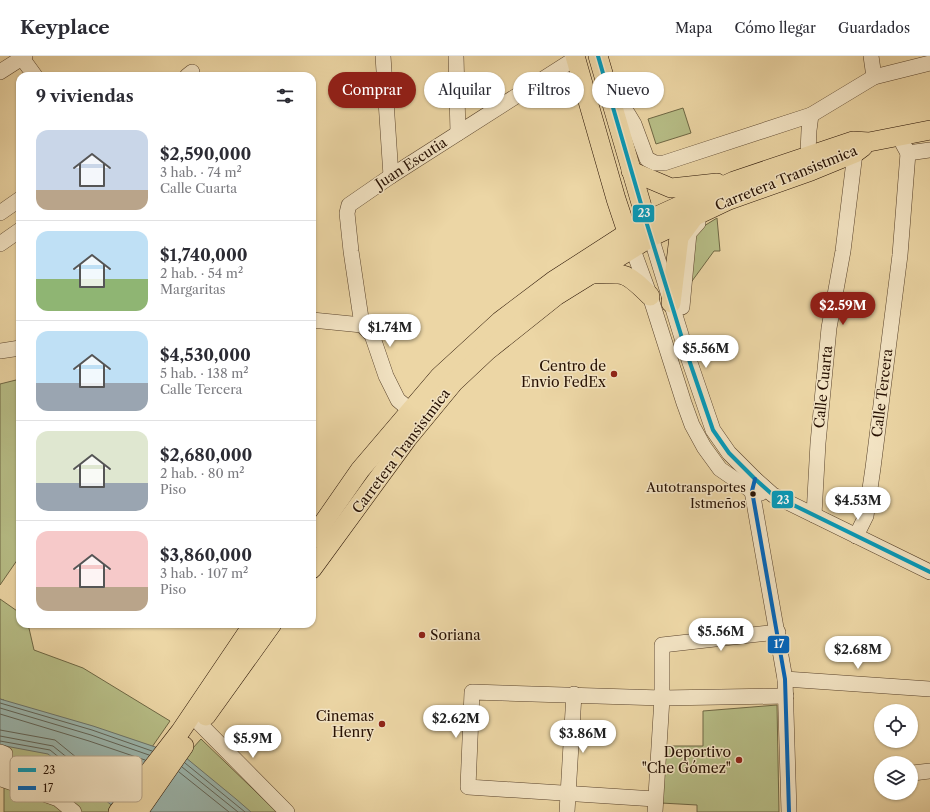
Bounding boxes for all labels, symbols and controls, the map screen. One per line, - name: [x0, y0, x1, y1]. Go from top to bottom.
- text: Keyplace: [20, 16, 110, 39]
- text: Mapa: [675, 19, 712, 37]
- text: Cómo llegar: [734, 19, 816, 37]
- text: Guardados: [838, 19, 910, 37]
- chip: Comprar: [328, 72, 416, 108]
- chip: Alquilar: [424, 72, 505, 108]
- chip: Filtros: [513, 72, 584, 108]
- chip: Nuevo: [592, 72, 664, 108]
- icon: filters: [274, 85, 296, 107]
- text: 9 viviendas: [36, 86, 134, 106]
- street label: Juan Escutia: [370, 133, 451, 194]
- street label: Carretera Transistmica: [712, 141, 860, 215]
- text: $2,590,000: [160, 144, 251, 164]
- icon: home: [68, 146, 116, 194]
- text: 3 hab. · 74 m²: [160, 164, 242, 180]
- text: Calle Cuarta: [160, 180, 237, 196]
- line badge: 23: [632, 204, 655, 223]
- text: 23: [638, 206, 650, 220]
- text: $1,740,000: [160, 245, 248, 265]
- icon: home: [68, 247, 116, 295]
- text: 2 hab. · 54 m²: [160, 265, 243, 281]
- text: Margaritas: [160, 281, 226, 297]
- pin: $2.59M: [810, 292, 876, 326]
- text: $2.59M: [819, 297, 867, 313]
- pin: $1.74M: [357, 314, 423, 348]
- text: $1.74M: [368, 319, 412, 335]
- pin: $5.56M: [673, 335, 739, 369]
- text: $5.56M: [683, 340, 729, 356]
- street label: Calle Cuarta: [810, 344, 836, 429]
- text: $4,530,000: [160, 345, 251, 365]
- icon: home: [68, 347, 116, 395]
- street label: Calle Tercera: [868, 347, 896, 438]
- place label: Centro de Envio FedEx: [521, 357, 607, 391]
- text: 5 hab. · 138 m²: [160, 365, 249, 381]
- marker: Centro de Envio FedEx: [609, 369, 619, 379]
- text: Calle Tercera: [160, 381, 242, 397]
- street label: Carretera Transistmica: [348, 384, 454, 517]
- text: $2,680,000: [160, 445, 252, 465]
- icon: home: [68, 447, 116, 495]
- text: 2 hab. · 80 m²: [160, 465, 245, 481]
- place label: Autotransportes Istmeños: [645, 479, 746, 511]
- text: Piso: [160, 481, 186, 497]
- pin: $4.53M: [825, 487, 891, 521]
- marker: Autotransportes Istmeños: [748, 489, 758, 499]
- line badge: 23: [771, 490, 794, 509]
- text: $4.53M: [835, 492, 881, 508]
- text: 23: [777, 493, 789, 507]
- text: $3,860,000: [160, 545, 252, 565]
- icon: home: [68, 547, 116, 595]
- text: 3 hab. · 107 m²: [160, 565, 248, 581]
- text: Piso: [160, 581, 186, 597]
- pin: $5.56M: [688, 618, 754, 652]
- text: $5.56M: [698, 623, 744, 639]
- place label: Soriana: [430, 626, 481, 644]
- marker: Soriana: [417, 630, 427, 640]
- line badge: 17: [767, 635, 790, 654]
- pin: $2.68M: [825, 636, 891, 670]
- text: 17: [774, 637, 785, 651]
- text: $2.68M: [834, 641, 882, 657]
- map controls: [874, 704, 918, 800]
- button: locate: [874, 704, 918, 748]
- pin: $2.62M: [423, 705, 489, 739]
- place label: Cinemas Henry: [316, 707, 374, 741]
- text: $2.62M: [432, 710, 480, 726]
- marker: Cinemas Henry: [377, 719, 387, 729]
- pin: $3.86M: [550, 720, 616, 754]
- pin: $5.9M: [225, 725, 281, 759]
- text: $3.86M: [559, 725, 607, 741]
- text: $5.9M: [233, 730, 273, 746]
- place label: Deportivo "Che Gómez": [642, 743, 731, 777]
- marker: Deportivo "Che Gómez": [734, 755, 744, 765]
- legend: [10, 756, 142, 802]
- button: layers: [874, 756, 918, 800]
- text: 23: [43, 763, 55, 777]
- text: 17: [43, 781, 54, 795]

